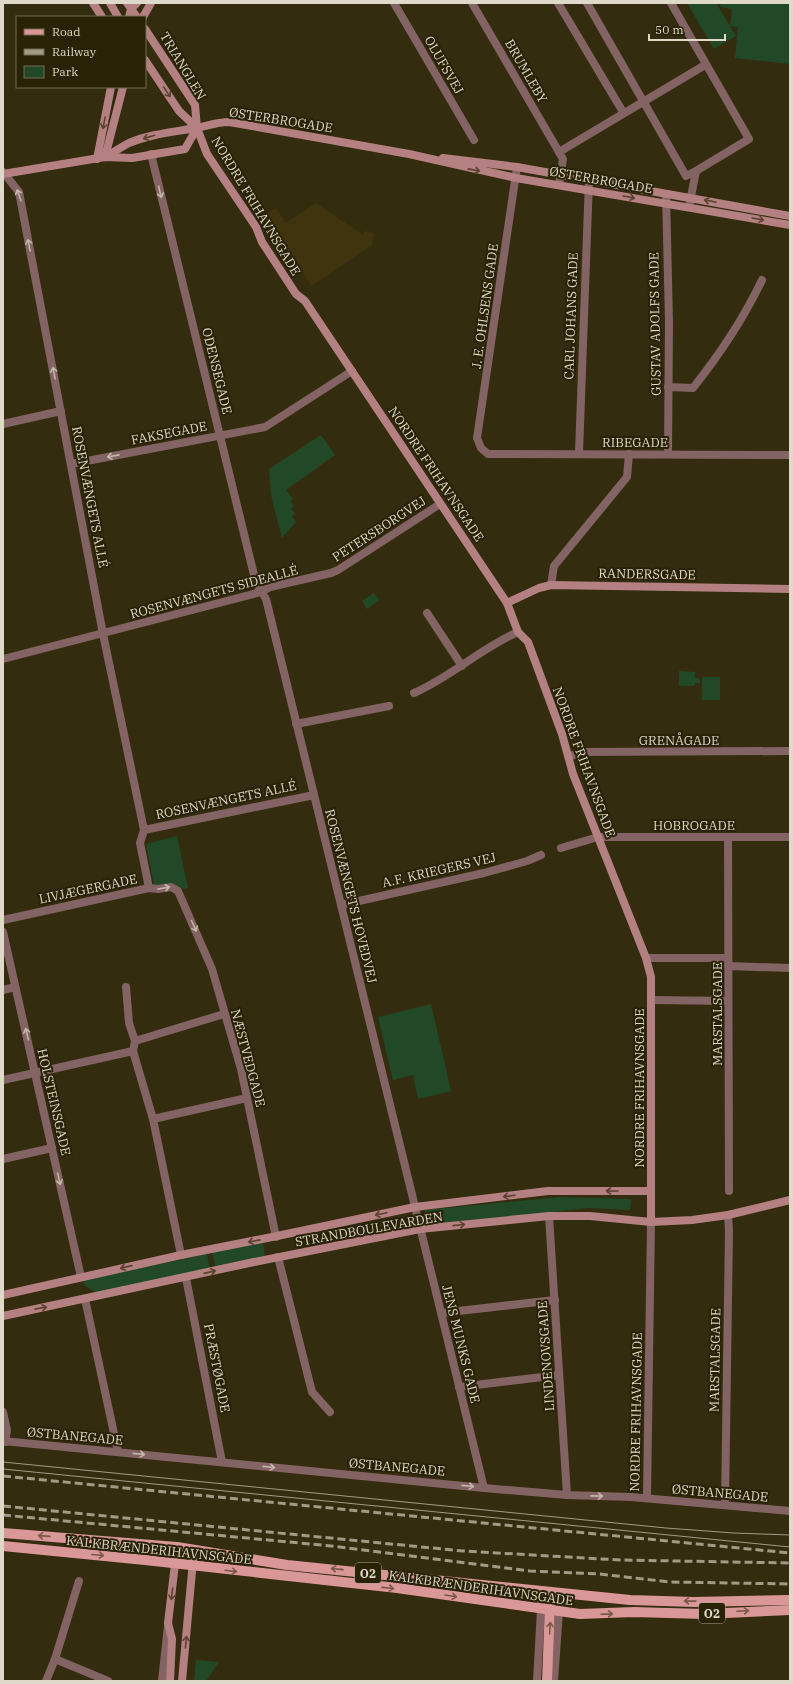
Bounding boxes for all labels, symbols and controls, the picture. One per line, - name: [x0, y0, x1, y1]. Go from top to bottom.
- legend: [16, 16, 146, 88]
- scale bar: [649, 16, 725, 42]
- text: 50 m: [655, 22, 684, 37]
- text: Road: [52, 24, 81, 39]
- street label: TRIANGLEN: [156, 29, 210, 103]
- street label: OLUFSVEJ: [420, 33, 468, 97]
- street label: BRUMLEBY: [501, 36, 551, 106]
- text: Railway: [52, 44, 97, 59]
- text: Park: [52, 64, 78, 79]
- one-way arrow: [163, 87, 171, 98]
- street label: ØSTERBROGADE: [228, 103, 334, 137]
- one-way arrow: [100, 116, 108, 129]
- street label: NORDRE FRIHAVNSGADE: [208, 133, 304, 279]
- one-way arrow: [143, 134, 156, 141]
- street label: ØSTERBROGADE: [548, 163, 654, 197]
- one-way arrow: [467, 166, 480, 174]
- one-way arrow: [157, 185, 165, 198]
- one-way arrow: [14, 190, 22, 202]
- one-way arrow: [623, 193, 636, 201]
- one-way arrow: [704, 197, 717, 205]
- one-way arrow: [751, 215, 764, 223]
- one-way arrow: [25, 239, 33, 252]
- street label: J. E. OHLSENS GADE: [468, 242, 502, 370]
- street label: CARL JOHANS GADE: [560, 252, 582, 380]
- street label: GUSTAV ADOLFS GADE: [645, 252, 665, 396]
- street label: ODENSEGADE: [198, 326, 236, 416]
- one-way arrow: [49, 367, 57, 380]
- street label: NORDRE FRIHAVNSGADE: [384, 403, 488, 545]
- street label: FAKSEGADE: [129, 417, 209, 449]
- street label: ROSENVÆNGETS ALLÉ: [68, 425, 112, 569]
- street label: RIBEGADE: [602, 434, 668, 451]
- one-way arrow: [107, 452, 120, 460]
- street label: PETERSBORGVEJ: [329, 492, 429, 566]
- street label: ROSENVÆNGETS SIDEALLÉ: [128, 561, 300, 623]
- street label: RANDERSGADE: [598, 565, 696, 583]
- street label: NORDRE FRIHAVNSGADE: [549, 684, 619, 840]
- street label: GRENÅGADE: [639, 732, 719, 749]
- street label: ROSENVÆNGETS ALLÉ: [154, 777, 298, 823]
- street label: ROSENVÆNGETS HOVEDVEJ: [321, 807, 381, 985]
- street label: HOBROGADE: [653, 817, 735, 834]
- street label: A.F. KRIEGERS VEJ: [380, 849, 498, 891]
- street label: LIVJÆGERGADE: [37, 870, 139, 908]
- one-way arrow: [157, 884, 170, 892]
- one-way arrow: [191, 920, 198, 932]
- street label: MARSTALSGADE: [709, 962, 726, 1066]
- street label: NÆSTVEDGADE: [227, 1007, 269, 1109]
- street label: NORDRE FRIHAVNSGADE: [631, 1008, 648, 1168]
- one-way arrow: [22, 1028, 30, 1041]
- street label: HOLSTEINSGADE: [33, 1047, 75, 1157]
- one-way arrow: [56, 1172, 64, 1185]
- one-way arrow: [606, 1187, 619, 1195]
- one-way arrow: [503, 1192, 516, 1199]
- street label: STRANDBOULEVARDEN: [294, 1208, 444, 1250]
- one-way arrow: [375, 1210, 388, 1218]
- one-way arrow: [452, 1222, 465, 1229]
- one-way arrow: [248, 1237, 261, 1245]
- one-way arrow: [120, 1264, 133, 1271]
- one-way arrow: [203, 1268, 216, 1276]
- street label: JENS MUNKS GADE: [438, 1283, 484, 1405]
- street label: LINDENOVSGADE: [534, 1300, 558, 1412]
- one-way arrow: [34, 1304, 47, 1312]
- street label: MARSTALSGADE: [706, 1308, 724, 1412]
- street label: PRÆSTØGADE: [200, 1322, 234, 1414]
- street label: NORDRE FRIHAVNSGADE: [626, 1332, 646, 1492]
- street label: ØSTBANEGADE: [26, 1423, 124, 1449]
- one-way arrow: [132, 1451, 145, 1458]
- street label: ØSTBANEGADE: [348, 1454, 446, 1480]
- one-way arrow: [262, 1463, 275, 1471]
- street label: ØSTBANEGADE: [671, 1480, 769, 1506]
- one-way arrow: [461, 1483, 474, 1490]
- one-way arrow: [590, 1492, 603, 1500]
- one-way arrow: [38, 1532, 51, 1540]
- street label: KALKBRÆNDERIHAVNSGADE: [65, 1532, 253, 1568]
- one-way arrow: [91, 1552, 104, 1559]
- road number: O2: [355, 1563, 381, 1583]
- one-way arrow: [331, 1566, 344, 1573]
- one-way arrow: [224, 1567, 237, 1575]
- street label: KALKBRÆNDERIHAVNSGADE: [388, 1567, 574, 1609]
- one-way arrow: [381, 1584, 394, 1591]
- one-way arrow: [168, 1587, 176, 1600]
- one-way arrow: [444, 1592, 457, 1600]
- one-way arrow: [684, 1598, 697, 1605]
- road number: O2: [699, 1603, 725, 1623]
- one-way arrow: [736, 1608, 749, 1615]
- one-way arrow: [600, 1610, 613, 1618]
- one-way arrow: [546, 1622, 553, 1635]
- one-way arrow: [182, 1636, 189, 1649]

